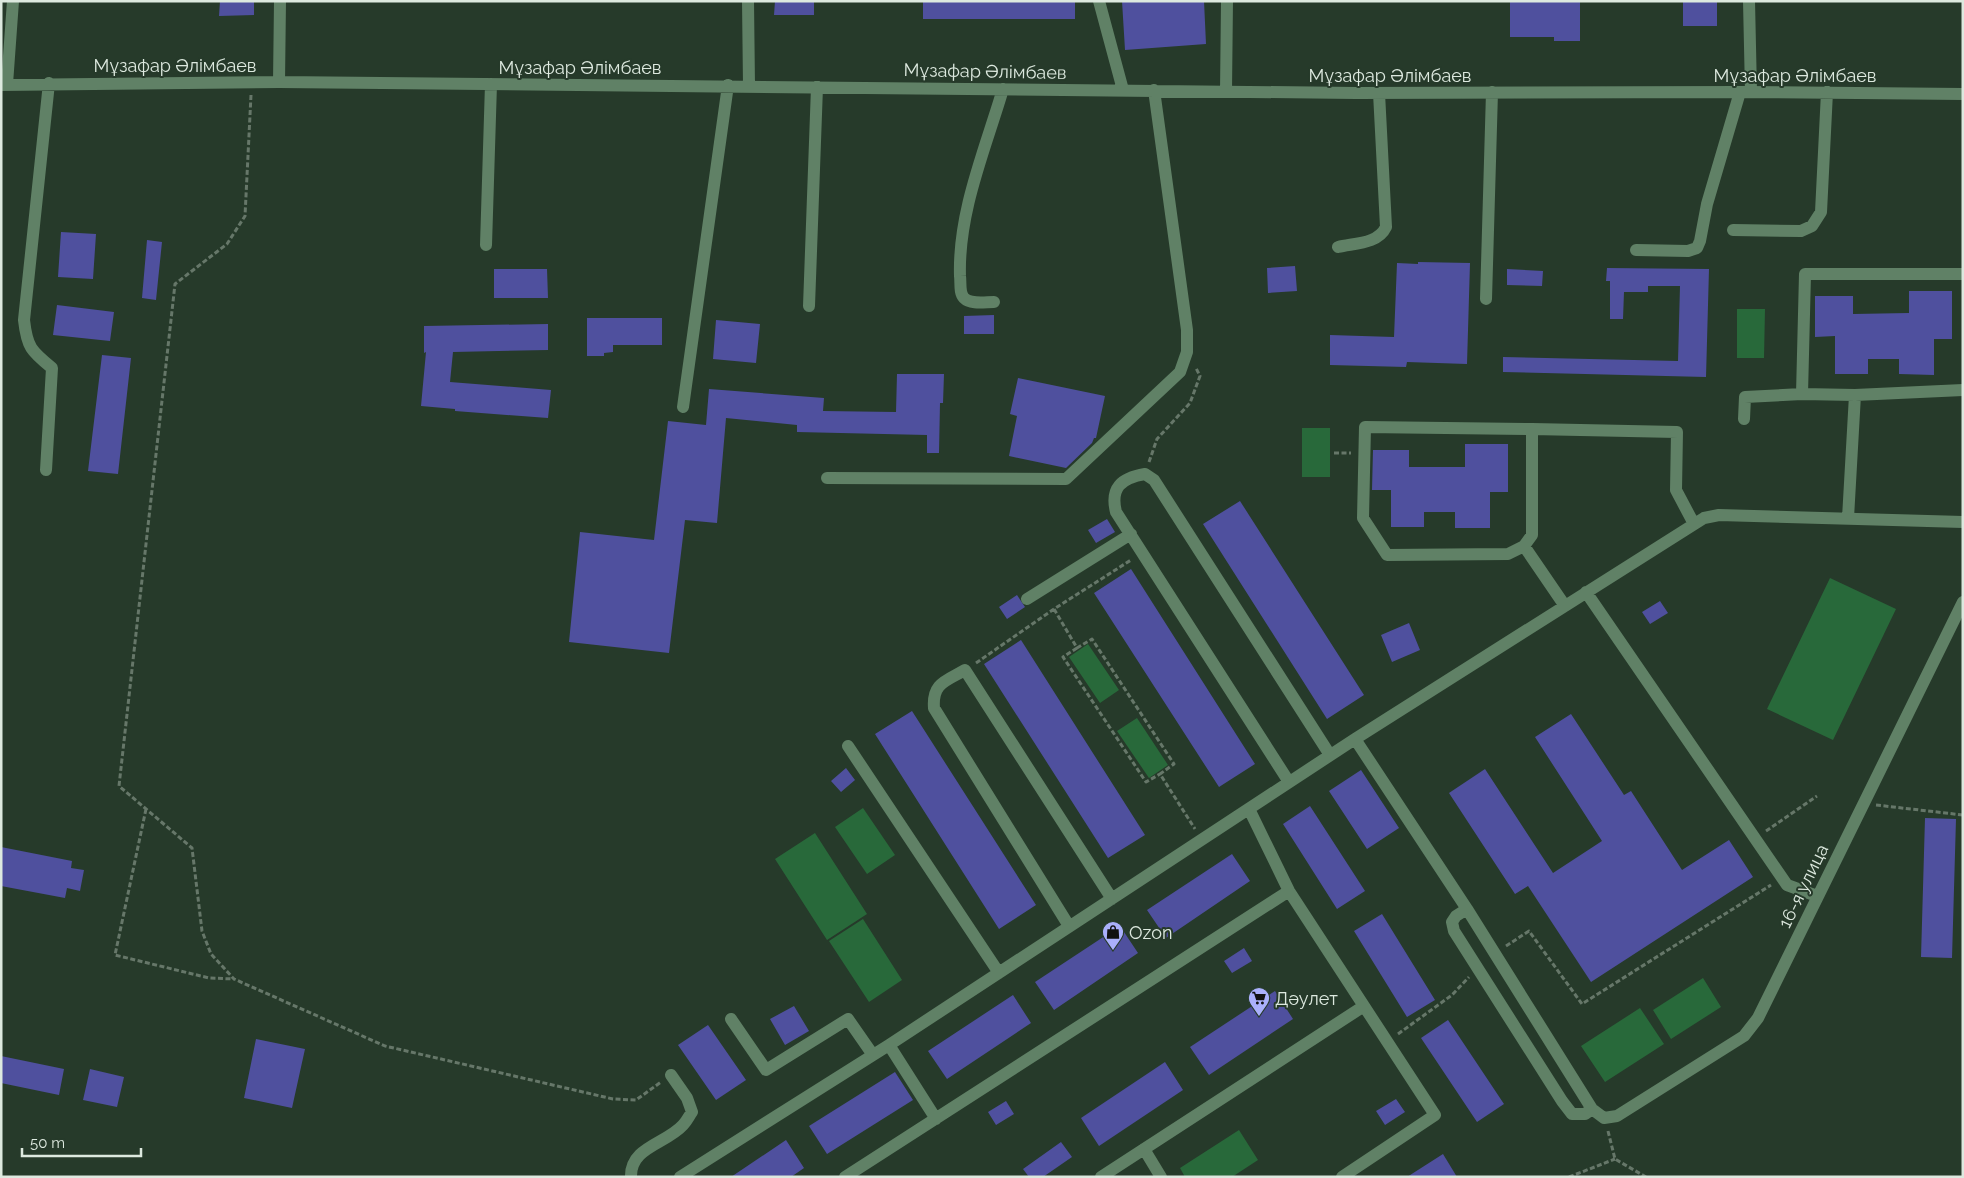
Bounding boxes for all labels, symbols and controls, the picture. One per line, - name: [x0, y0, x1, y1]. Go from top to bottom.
- street label: Мұзафар Әлімбаев: [94, 55, 256, 76]
- street label: Мұзафар Әлімбаев: [499, 57, 661, 78]
- street label: Мұзафар Әлімбаев: [903, 59, 1067, 83]
- street label: Мұзафар Әлімбаев: [1309, 65, 1471, 86]
- street label: Мұзафар Әлімбаев: [1714, 65, 1876, 86]
- street label: 16-я улица: [1774, 841, 1832, 931]
- shop icon: Ozon: [1101, 920, 1125, 951]
- place label: Ozon: [1129, 922, 1172, 943]
- supermarket icon: Дәулет: [1247, 986, 1271, 1017]
- place label: Дәулет: [1275, 988, 1338, 1009]
- scale bar: [22, 1126, 141, 1158]
- text: 50 m: [30, 1134, 65, 1152]

